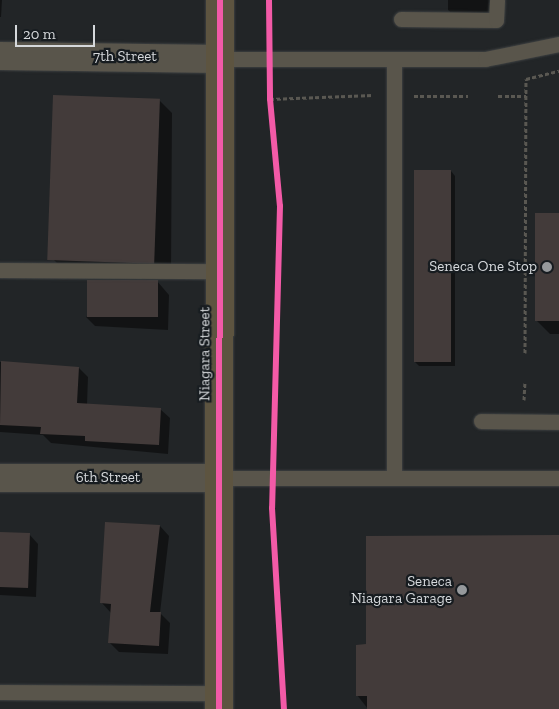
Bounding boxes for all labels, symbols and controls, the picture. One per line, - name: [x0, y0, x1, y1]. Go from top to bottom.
- scale bar: [18, 15, 98, 47]
- text: 20 m: [23, 25, 56, 43]
- street label: 7th Street: [93, 48, 157, 66]
- place label: Seneca One Stop: [429, 258, 537, 276]
- marker: Seneca One Stop: [541, 261, 553, 273]
- street label: Niagara Street: [196, 307, 214, 401]
- street label: 6th Street: [76, 469, 140, 487]
- place label: Seneca Niagara Garage: [351, 572, 452, 607]
- marker: Seneca Niagara Garage: [456, 584, 468, 596]

